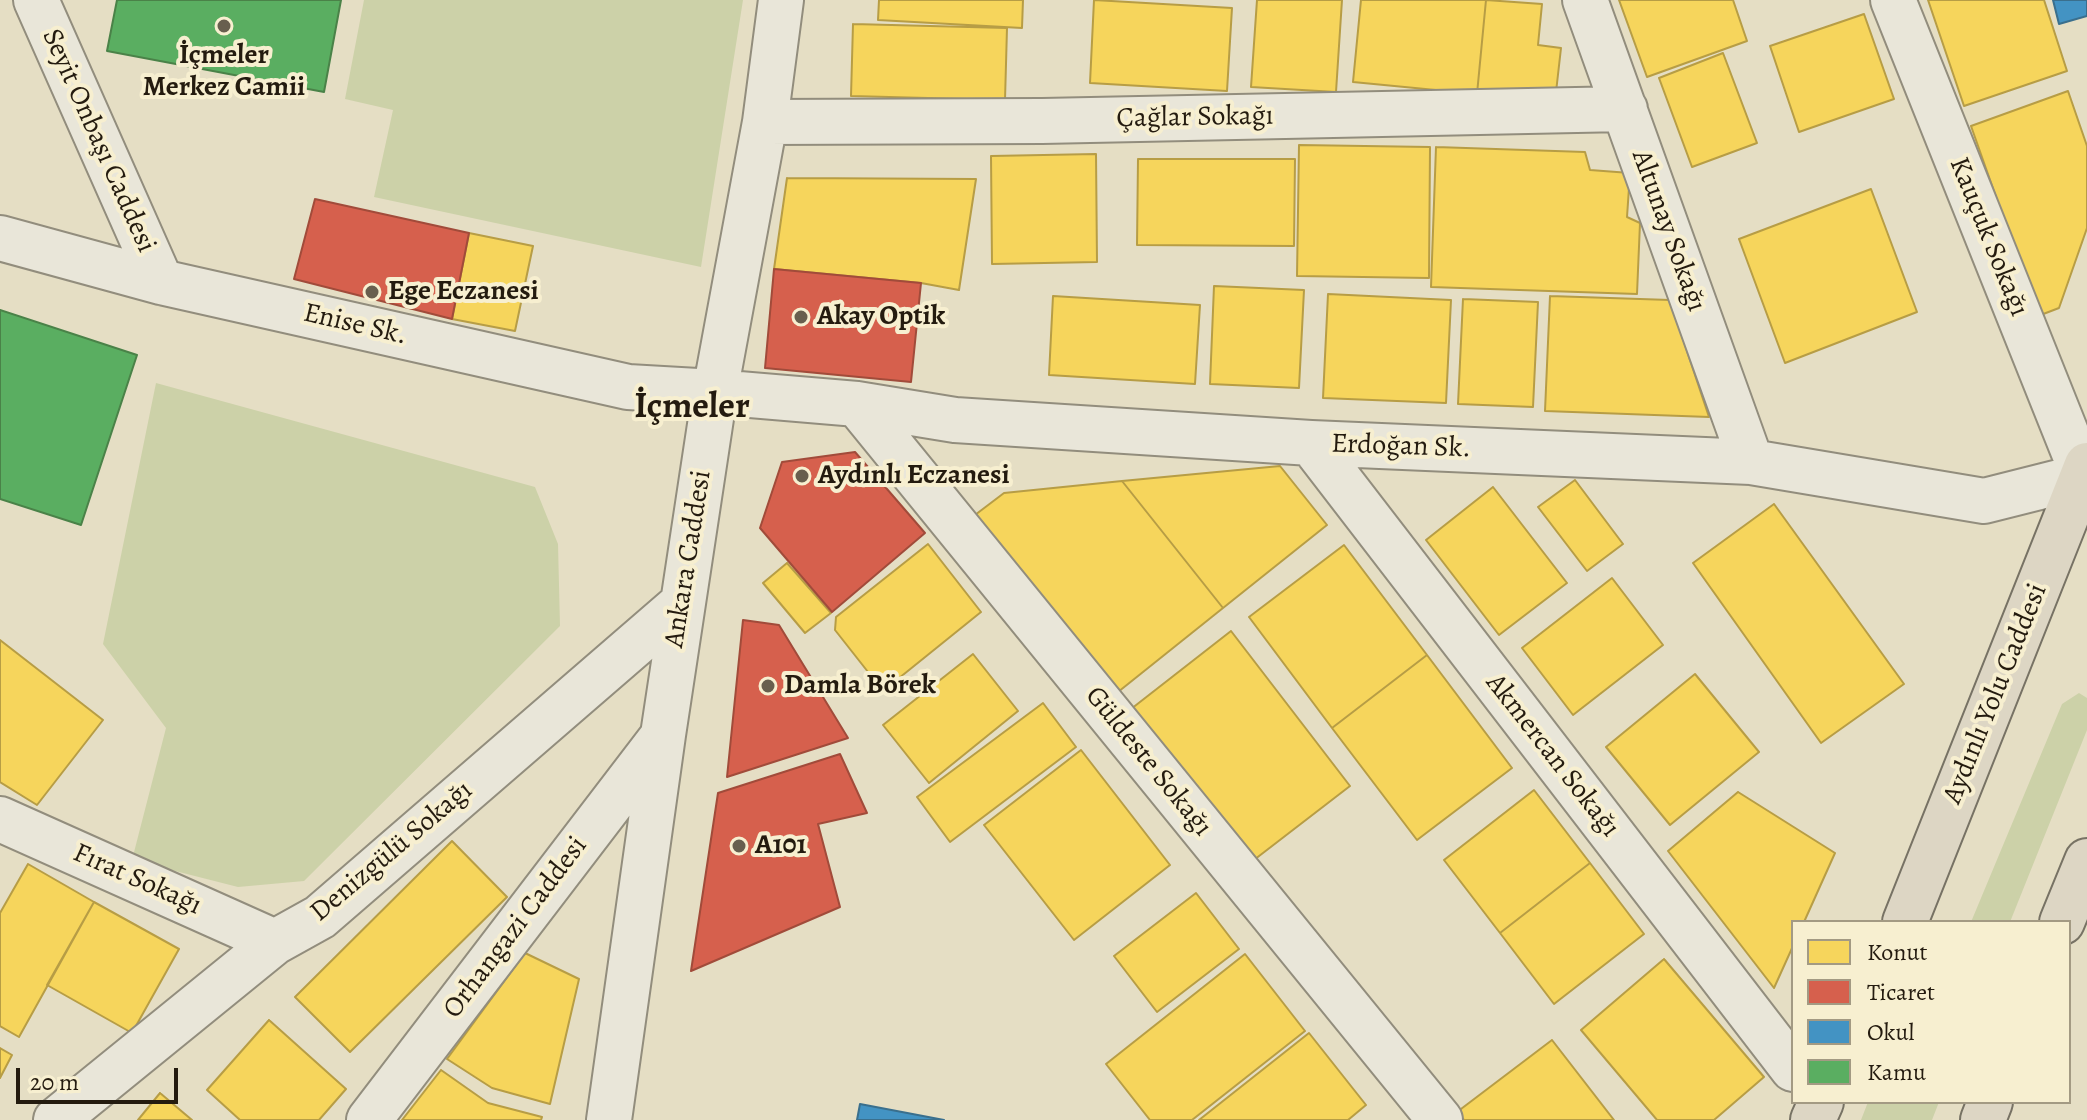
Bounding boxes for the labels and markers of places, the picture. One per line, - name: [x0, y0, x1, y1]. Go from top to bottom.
- marker: İçmeler Merkez Camii: [215, 17, 233, 35]
- place label: İçmeler Merkez Camii: [143, 39, 305, 105]
- place label: Ege Eczanesi: [388, 275, 539, 309]
- marker: Ege Eczanesi: [363, 283, 381, 301]
- place label: Akay Optik: [817, 300, 945, 334]
- marker: Akay Optik: [792, 308, 810, 326]
- place label: Aydınlı Eczanesi: [818, 459, 1010, 493]
- marker: Aydınlı Eczanesi: [793, 467, 811, 485]
- place label: Damla Börek: [784, 669, 936, 703]
- marker: Damla Börek: [759, 677, 777, 695]
- place label: A101: [755, 829, 807, 863]
- marker: A101: [730, 837, 748, 855]

